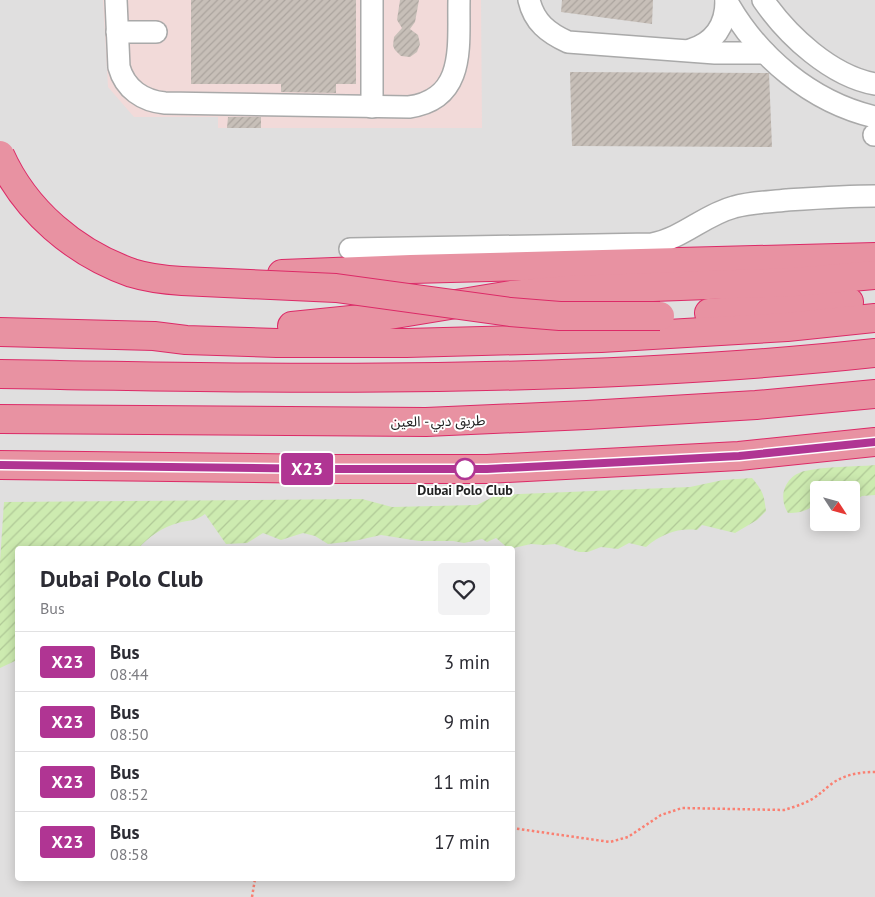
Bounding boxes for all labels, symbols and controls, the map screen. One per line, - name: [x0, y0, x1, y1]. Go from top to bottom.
- street label: طريق دبي - العين: [391, 411, 485, 433]
- line badge: X23: [278, 453, 336, 485]
- text: X23: [291, 457, 323, 480]
- marker: Dubai Polo Club: [454, 458, 476, 480]
- place label: Dubai Polo Club: [417, 481, 513, 499]
- north arrow: [810, 481, 860, 531]
- map controls: [810, 481, 860, 531]
- text: Dubai Polo Club: [40, 563, 203, 594]
- button: heart: [438, 563, 490, 615]
- text: Bus: [40, 598, 65, 618]
- text: Bus: [110, 640, 139, 664]
- text: X23: [52, 650, 83, 673]
- text: 3 min: [444, 650, 490, 674]
- text: 08:44: [110, 664, 148, 684]
- text: Bus: [110, 700, 139, 724]
- text: X23: [52, 710, 83, 733]
- text: 9 min: [444, 710, 490, 734]
- text: 08:50: [110, 724, 148, 744]
- text: Bus: [110, 760, 139, 784]
- text: X23: [52, 770, 83, 793]
- text: 11 min: [433, 770, 490, 794]
- text: 08:52: [110, 784, 148, 804]
- text: Bus: [110, 820, 139, 844]
- text: X23: [52, 830, 83, 853]
- text: 17 min: [434, 830, 490, 854]
- text: 08:58: [110, 844, 148, 864]

